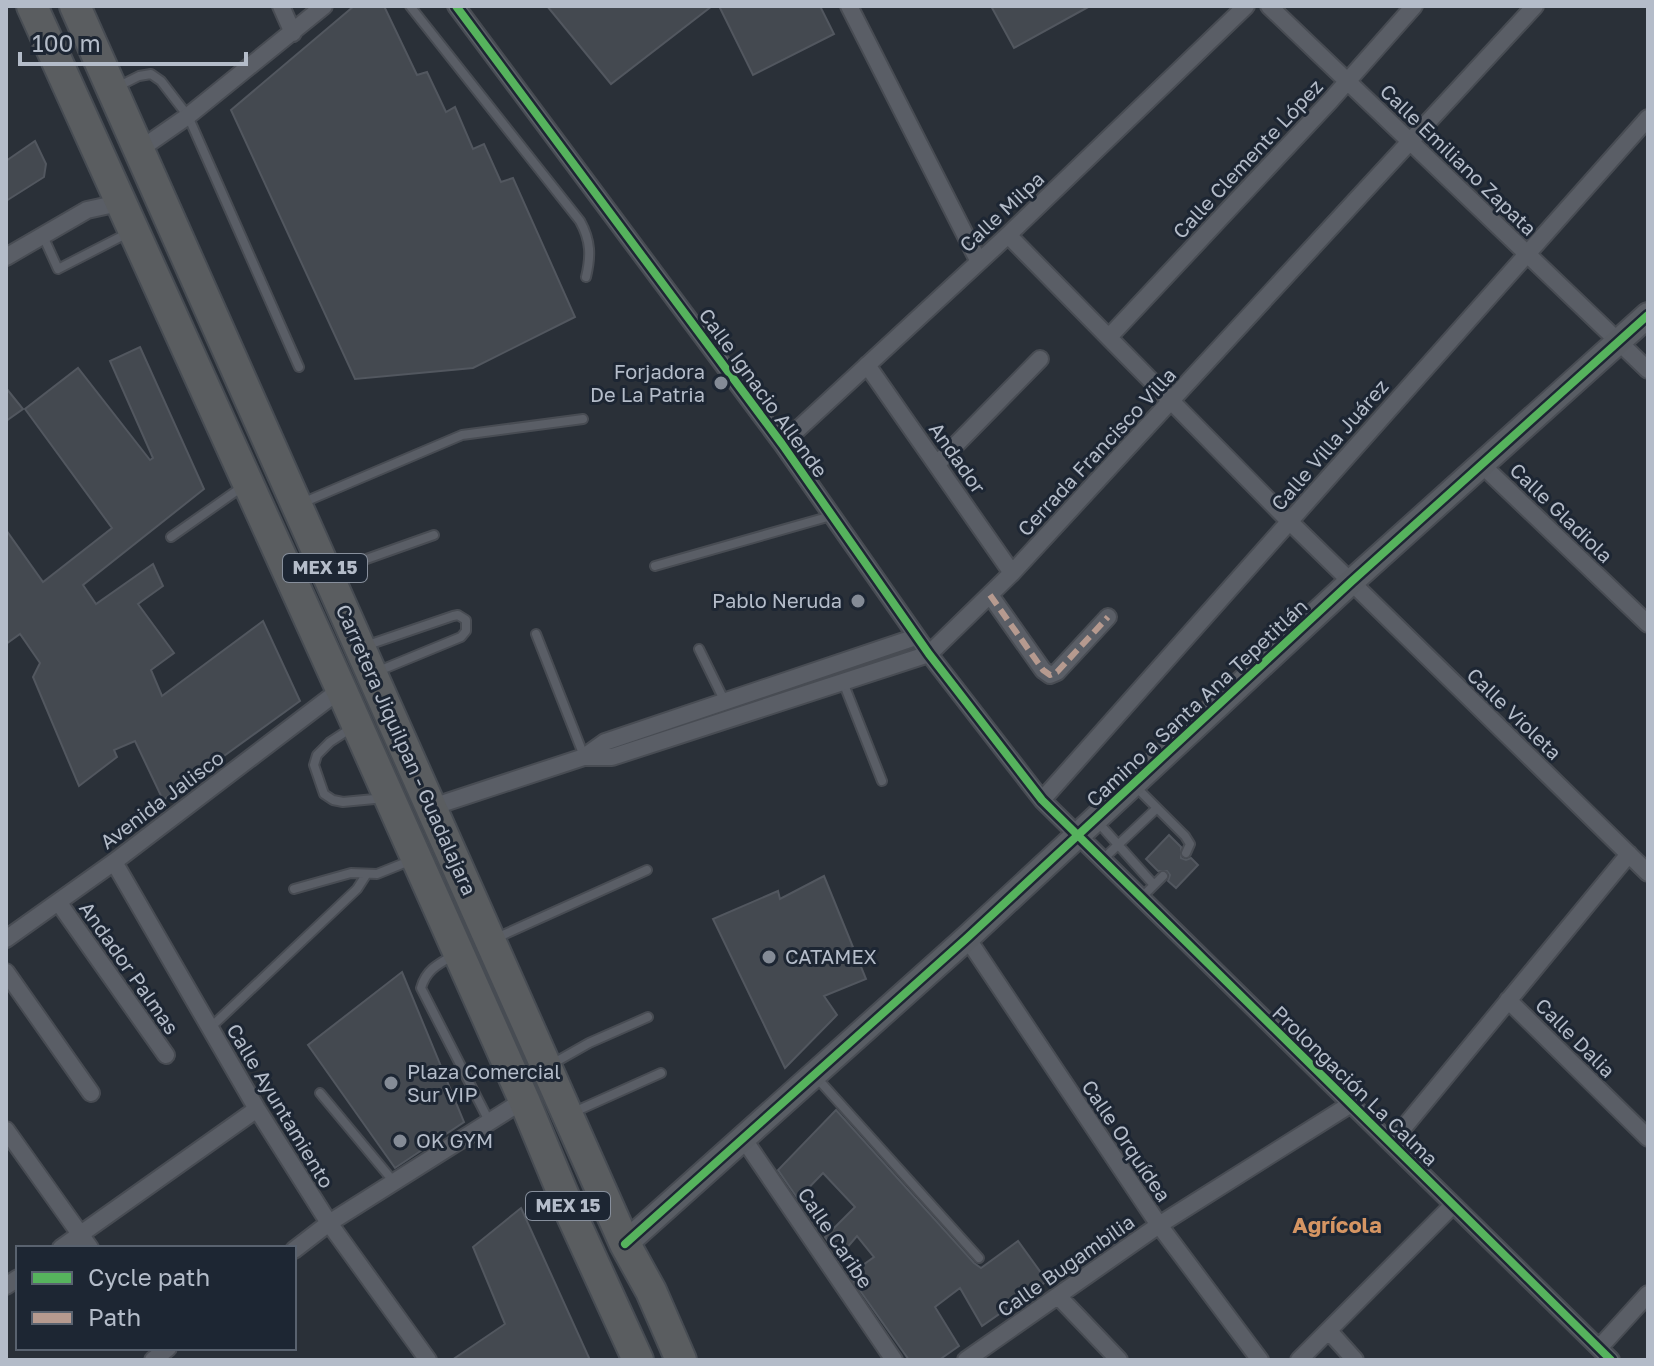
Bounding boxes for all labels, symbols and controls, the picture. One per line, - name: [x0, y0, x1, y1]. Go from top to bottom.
- scale bar: [20, 16, 246, 66]
- text: 100 m: [32, 28, 101, 57]
- street label: Calle Clemente López: [1167, 74, 1327, 243]
- street label: Calle Emiliano Zapata: [1376, 78, 1542, 240]
- street label: Calle Milpa: [954, 166, 1049, 256]
- street label: Calle Ignacio Allende: [694, 303, 833, 482]
- place label: Forjadora De La Patria: [590, 359, 705, 406]
- street label: Cerrada Francisco Villa: [1012, 362, 1180, 540]
- marker: Forjadora De La Patria: [712, 374, 730, 392]
- street label: Calle Villa Juárez: [1266, 374, 1393, 515]
- street label: Andador: [925, 417, 991, 498]
- street label: Calle Gladiola: [1505, 457, 1618, 567]
- road number: MEX 15: [283, 554, 367, 582]
- place label: Pablo Neruda: [712, 588, 842, 612]
- marker: Pablo Neruda: [849, 592, 867, 610]
- street label: Camino a Santa Ana Tepetitlán: [1081, 593, 1312, 811]
- street label: Carretera Jiquilpan - Guadalajara: [332, 600, 482, 899]
- street label: Calle Violeta: [1462, 662, 1567, 764]
- street label: Avenida Jalisco: [95, 745, 228, 853]
- street label: Andador Palmas: [75, 896, 185, 1038]
- place label: CATAMEX: [785, 944, 877, 968]
- marker: CATAMEX: [760, 948, 778, 966]
- street label: Calle Dalia: [1531, 993, 1620, 1082]
- street label: Prolongación La Calma: [1268, 1000, 1443, 1171]
- street label: Calle Ayuntamiento: [222, 1019, 339, 1192]
- place label: Plaza Comercial Sur VIP: [407, 1059, 561, 1106]
- marker: Plaza Comercial Sur VIP: [382, 1074, 400, 1092]
- street label: Calle Orquídea: [1077, 1075, 1176, 1206]
- place label: OK GYM: [416, 1128, 493, 1152]
- marker: OK GYM: [391, 1132, 409, 1150]
- street label: Calle Caribe: [793, 1183, 878, 1292]
- road number: MEX 15: [526, 1192, 610, 1220]
- street label: Calle Bugambilia: [992, 1209, 1139, 1321]
- district label: Agrícola: [1292, 1211, 1382, 1238]
- legend: [16, 1246, 296, 1350]
- text: Cycle path: [88, 1262, 210, 1291]
- text: Path: [88, 1302, 141, 1331]

